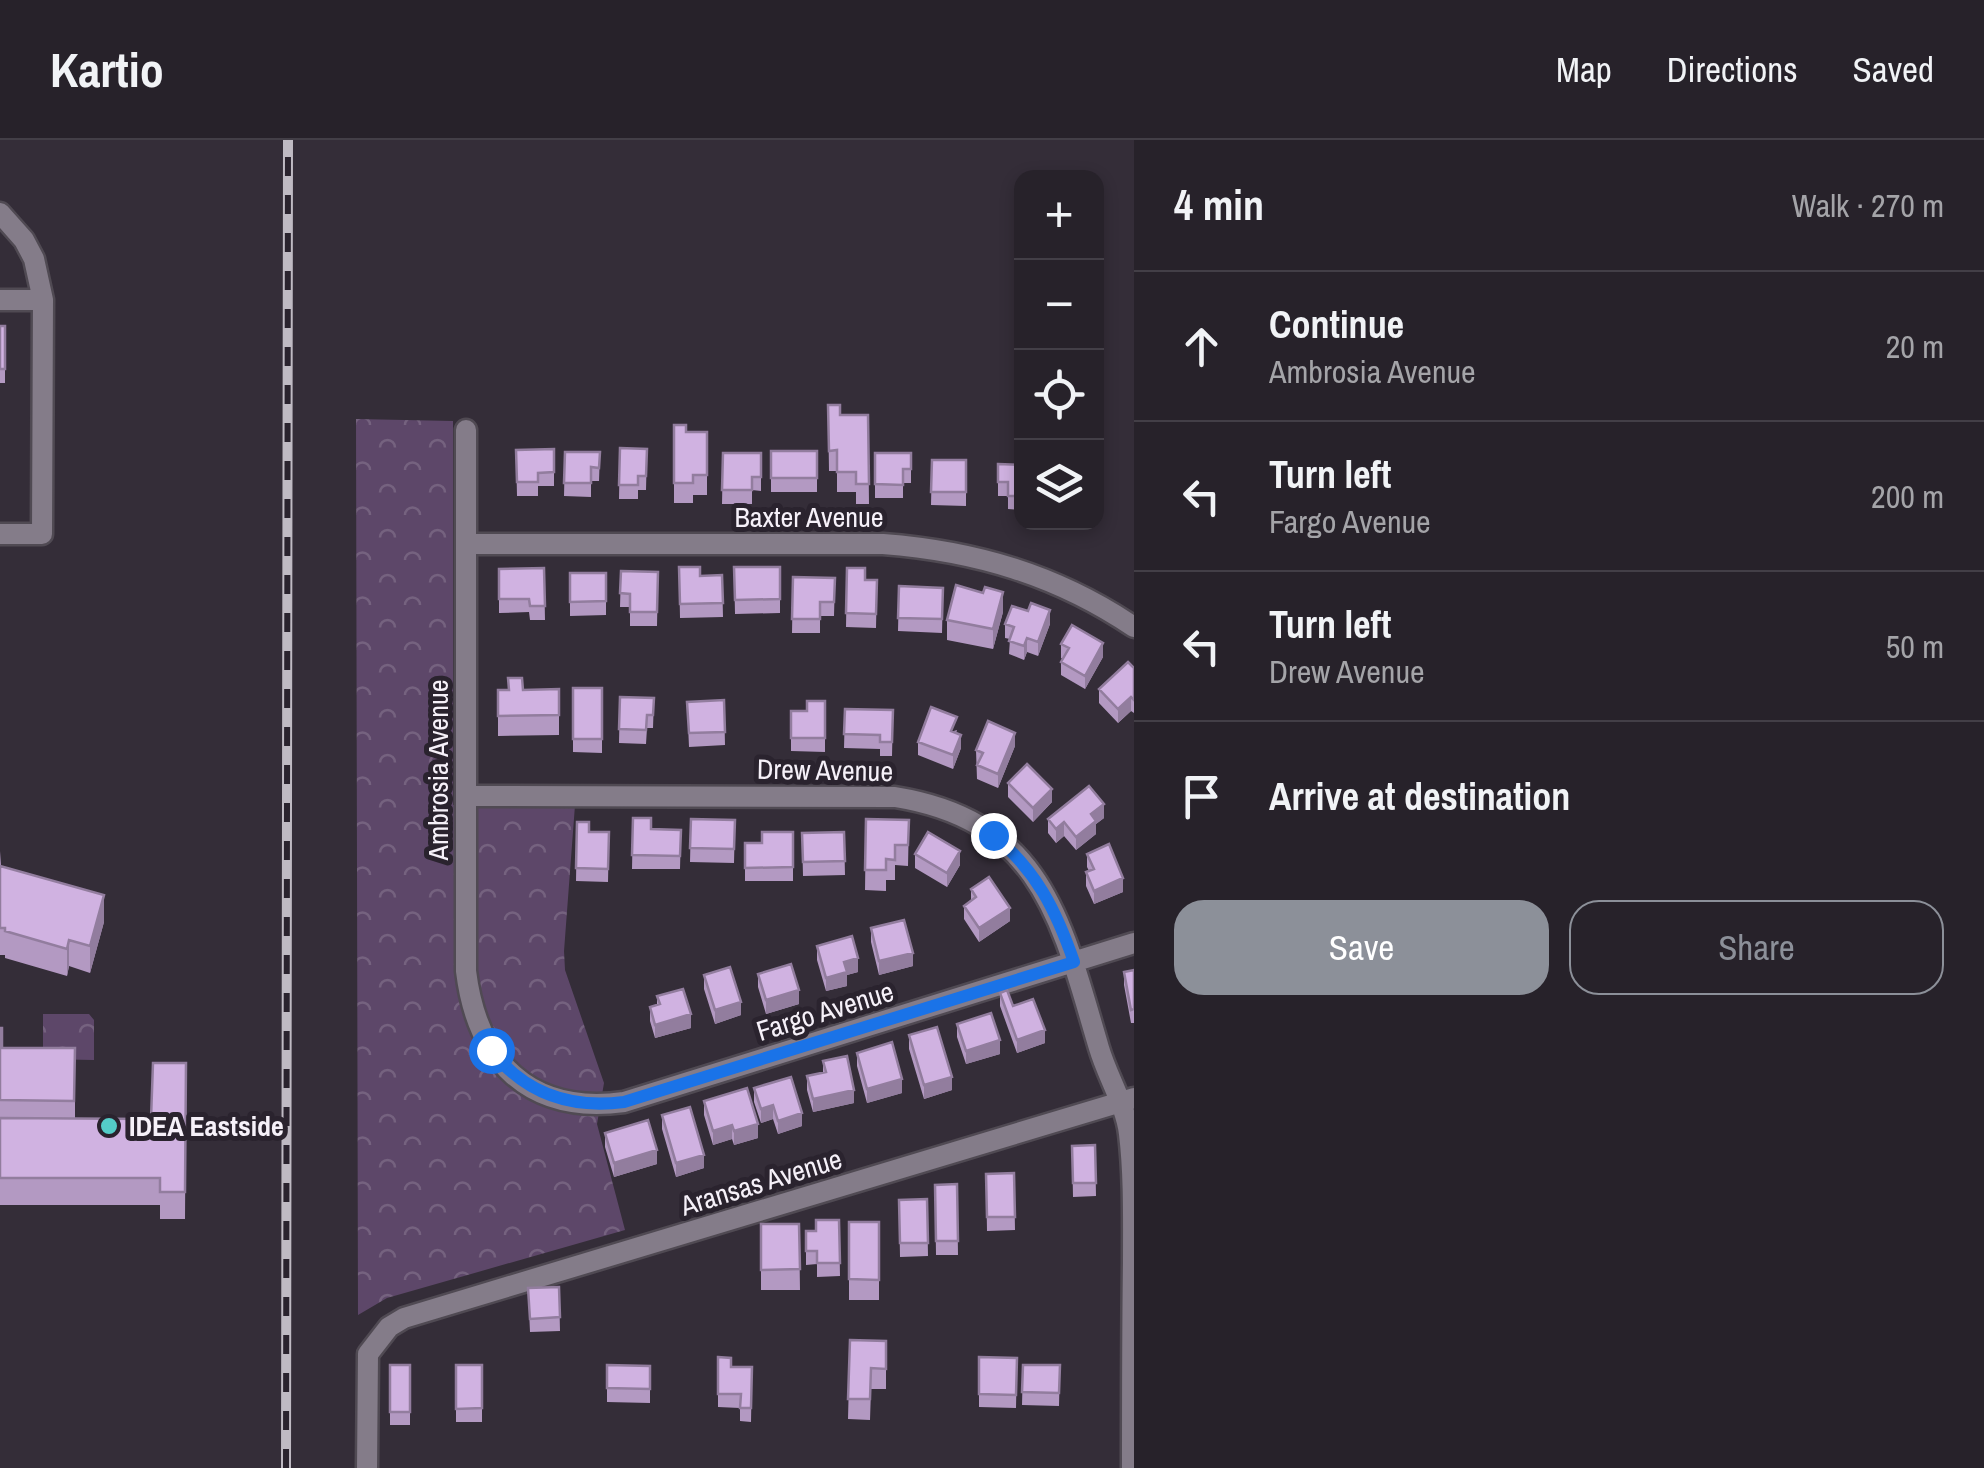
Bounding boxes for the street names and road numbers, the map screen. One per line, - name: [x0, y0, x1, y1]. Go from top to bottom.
- street label: Baxter Avenue: [735, 498, 883, 536]
- street label: Ambrosia Avenue: [419, 680, 457, 861]
- street label: Drew Avenue: [757, 750, 893, 790]
- street label: Fargo Avenue: [752, 972, 898, 1050]
- street label: Aransas Avenue: [675, 1139, 846, 1225]

